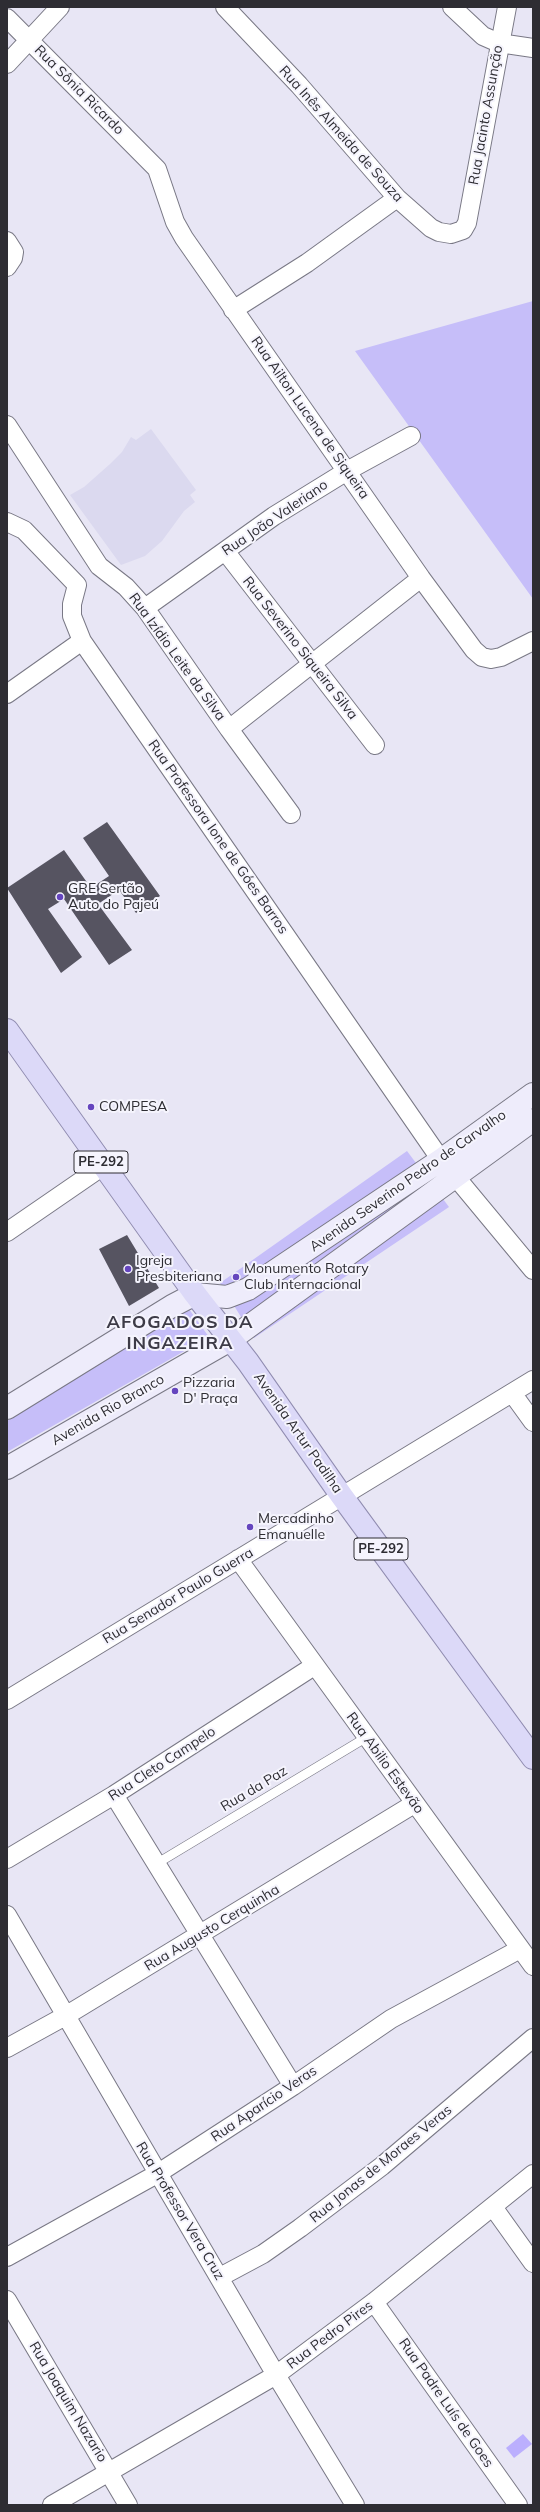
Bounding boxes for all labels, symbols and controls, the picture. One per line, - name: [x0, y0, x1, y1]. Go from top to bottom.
- street label: Rua Sônia Ricardo: [31, 42, 127, 138]
- street label: Rua Jacinto Assunção: [465, 44, 507, 186]
- street label: Rua Inês Almeida de Souza: [275, 63, 407, 205]
- street label: Rua Ailton Lucena de Siqueira: [247, 334, 373, 502]
- street label: Rua João Valeriano: [219, 476, 331, 560]
- street label: Rua Severino Siqueira Silva: [239, 573, 361, 723]
- street label: Rua Izídio Leite da Silva: [125, 590, 229, 724]
- street label: Rua Professora Ione de Góes Barros: [144, 737, 292, 937]
- place label: GRE Sertão Auto do Pajeú: [68, 881, 159, 914]
- marker: GRE Sertão Auto do Pajeú: [55, 892, 65, 902]
- place label: COMPESA: [99, 1099, 167, 1115]
- marker: COMPESA: [86, 1102, 96, 1112]
- street label: Avenida Severino Pedro de Carvalho: [307, 1106, 509, 1256]
- road number: PE-292: [74, 1151, 128, 1173]
- place label: Igreja Presbiteriana: [136, 1253, 222, 1286]
- place label: Monumento Rotary Club Internacional: [244, 1261, 369, 1294]
- marker: Igreja Presbiteriana: [123, 1264, 133, 1274]
- marker: Monumento Rotary Club Internacional: [231, 1272, 241, 1282]
- district label: AFOGADOS DA INGAZEIRA: [107, 1312, 253, 1354]
- street label: Avenida Artur Padilha: [250, 1370, 346, 1496]
- street label: Avenida Rio Branco: [49, 1371, 167, 1449]
- place label: Pizzaria D' Praça: [183, 1375, 238, 1408]
- marker: Pizzaria D' Praça: [170, 1386, 180, 1396]
- place label: Mercadinho Emanuelle: [258, 1511, 334, 1544]
- marker: Mercadinho Emanuelle: [245, 1522, 255, 1532]
- road number: PE-292: [354, 1538, 408, 1560]
- street label: Rua Senador Paulo Guerra: [100, 1544, 256, 1648]
- street label: Rua Abilio Estevão: [343, 1709, 427, 1817]
- street label: Rua Cleto Campelo: [105, 1723, 219, 1805]
- street label: Rua da Paz: [218, 1763, 290, 1815]
- street label: Rua Augusto Cerquinha: [142, 1881, 282, 1975]
- street label: Rua Aparício Veras: [208, 2062, 320, 2146]
- street label: Rua Jonas de Moraes Veras: [307, 2102, 455, 2226]
- street label: Rua Professor Vera Cruz: [132, 2139, 228, 2283]
- street label: Rua Pedro Pires: [284, 2297, 376, 2373]
- street label: Rua Padre Luís de Goes: [395, 2335, 497, 2471]
- street label: Rua Joaquim Nazario: [25, 2339, 111, 2465]

